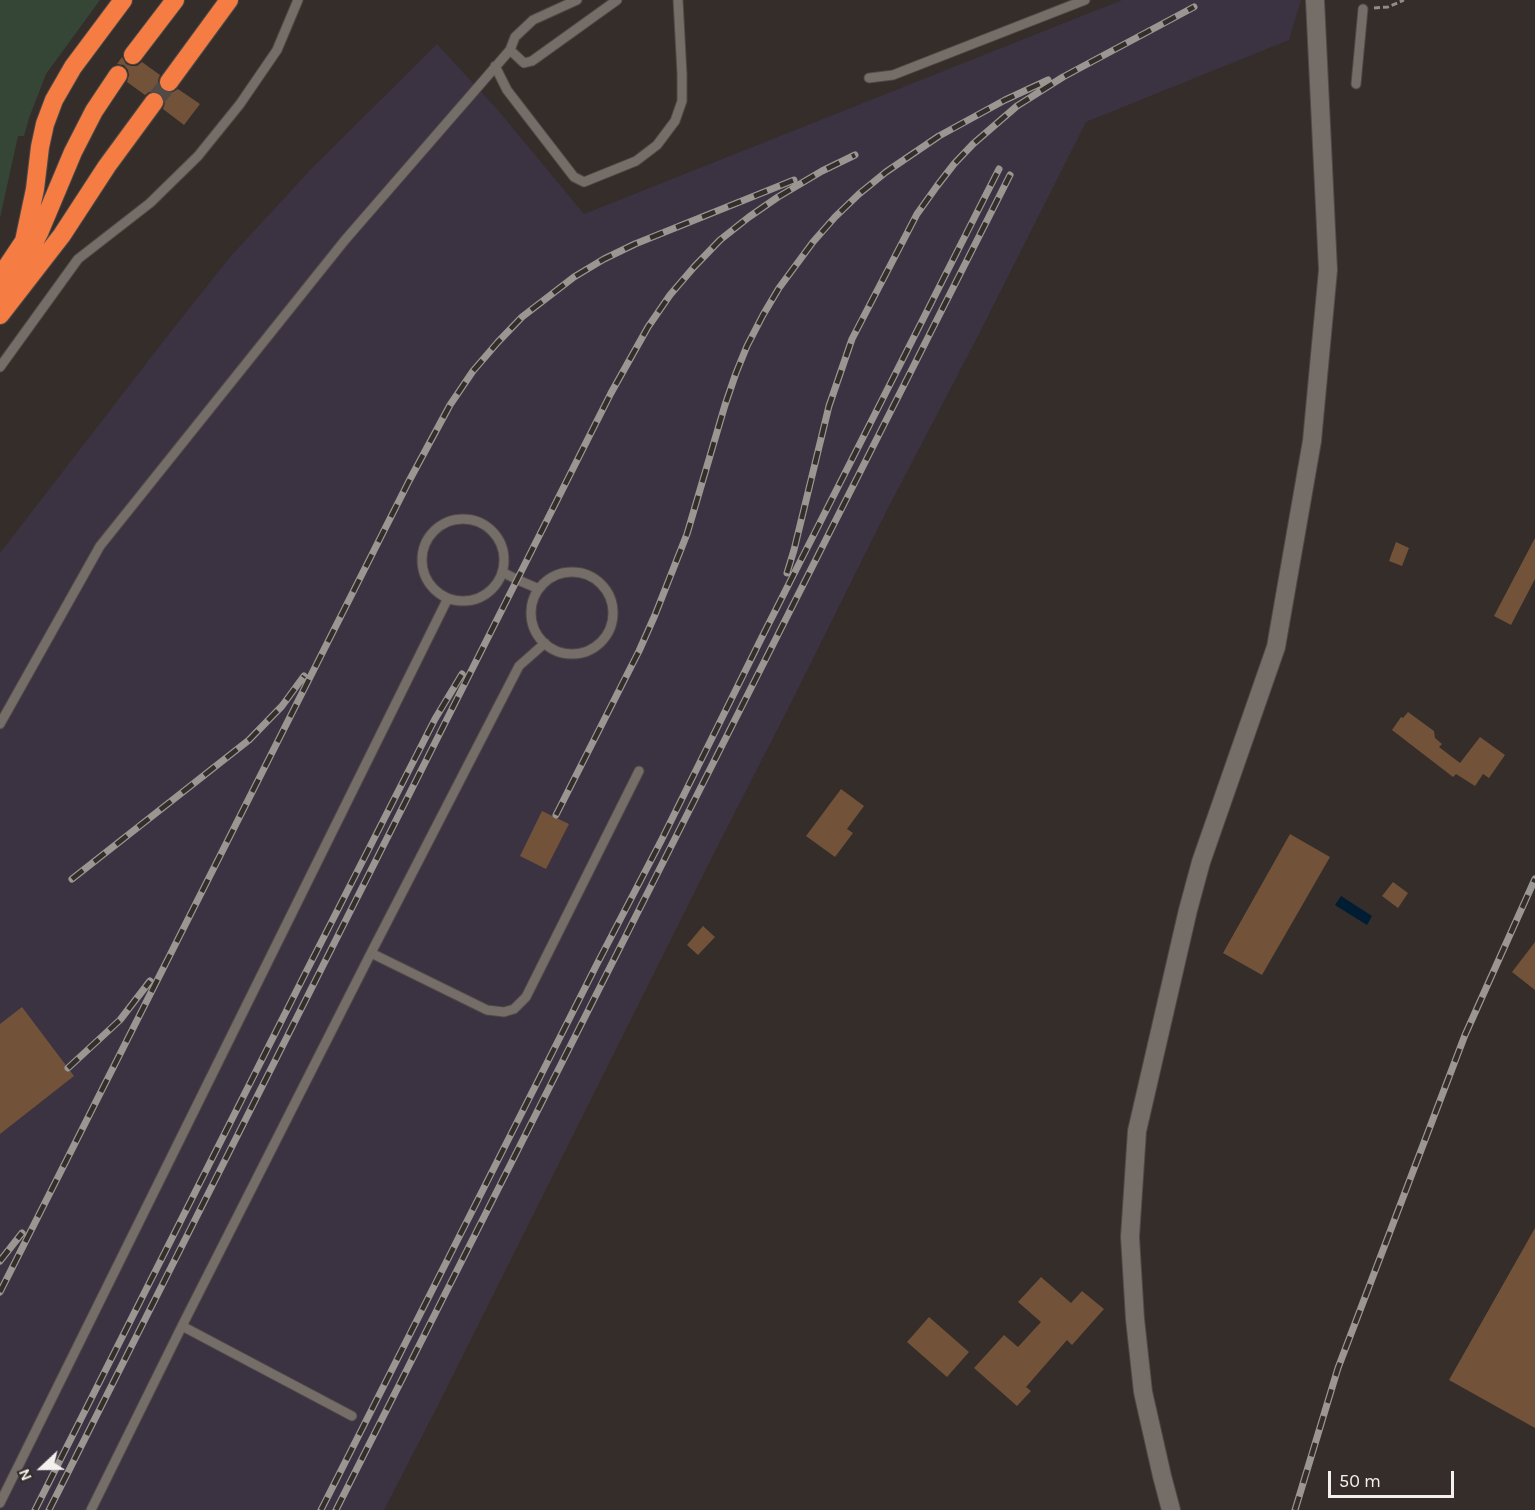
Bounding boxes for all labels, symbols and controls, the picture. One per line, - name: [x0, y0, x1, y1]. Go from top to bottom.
- north arrow: [12, 1438, 72, 1498]
- scale bar: [1331, 1459, 1457, 1497]
- text: N: [14, 1466, 36, 1484]
- text: 50 m: [1339, 1470, 1381, 1492]

